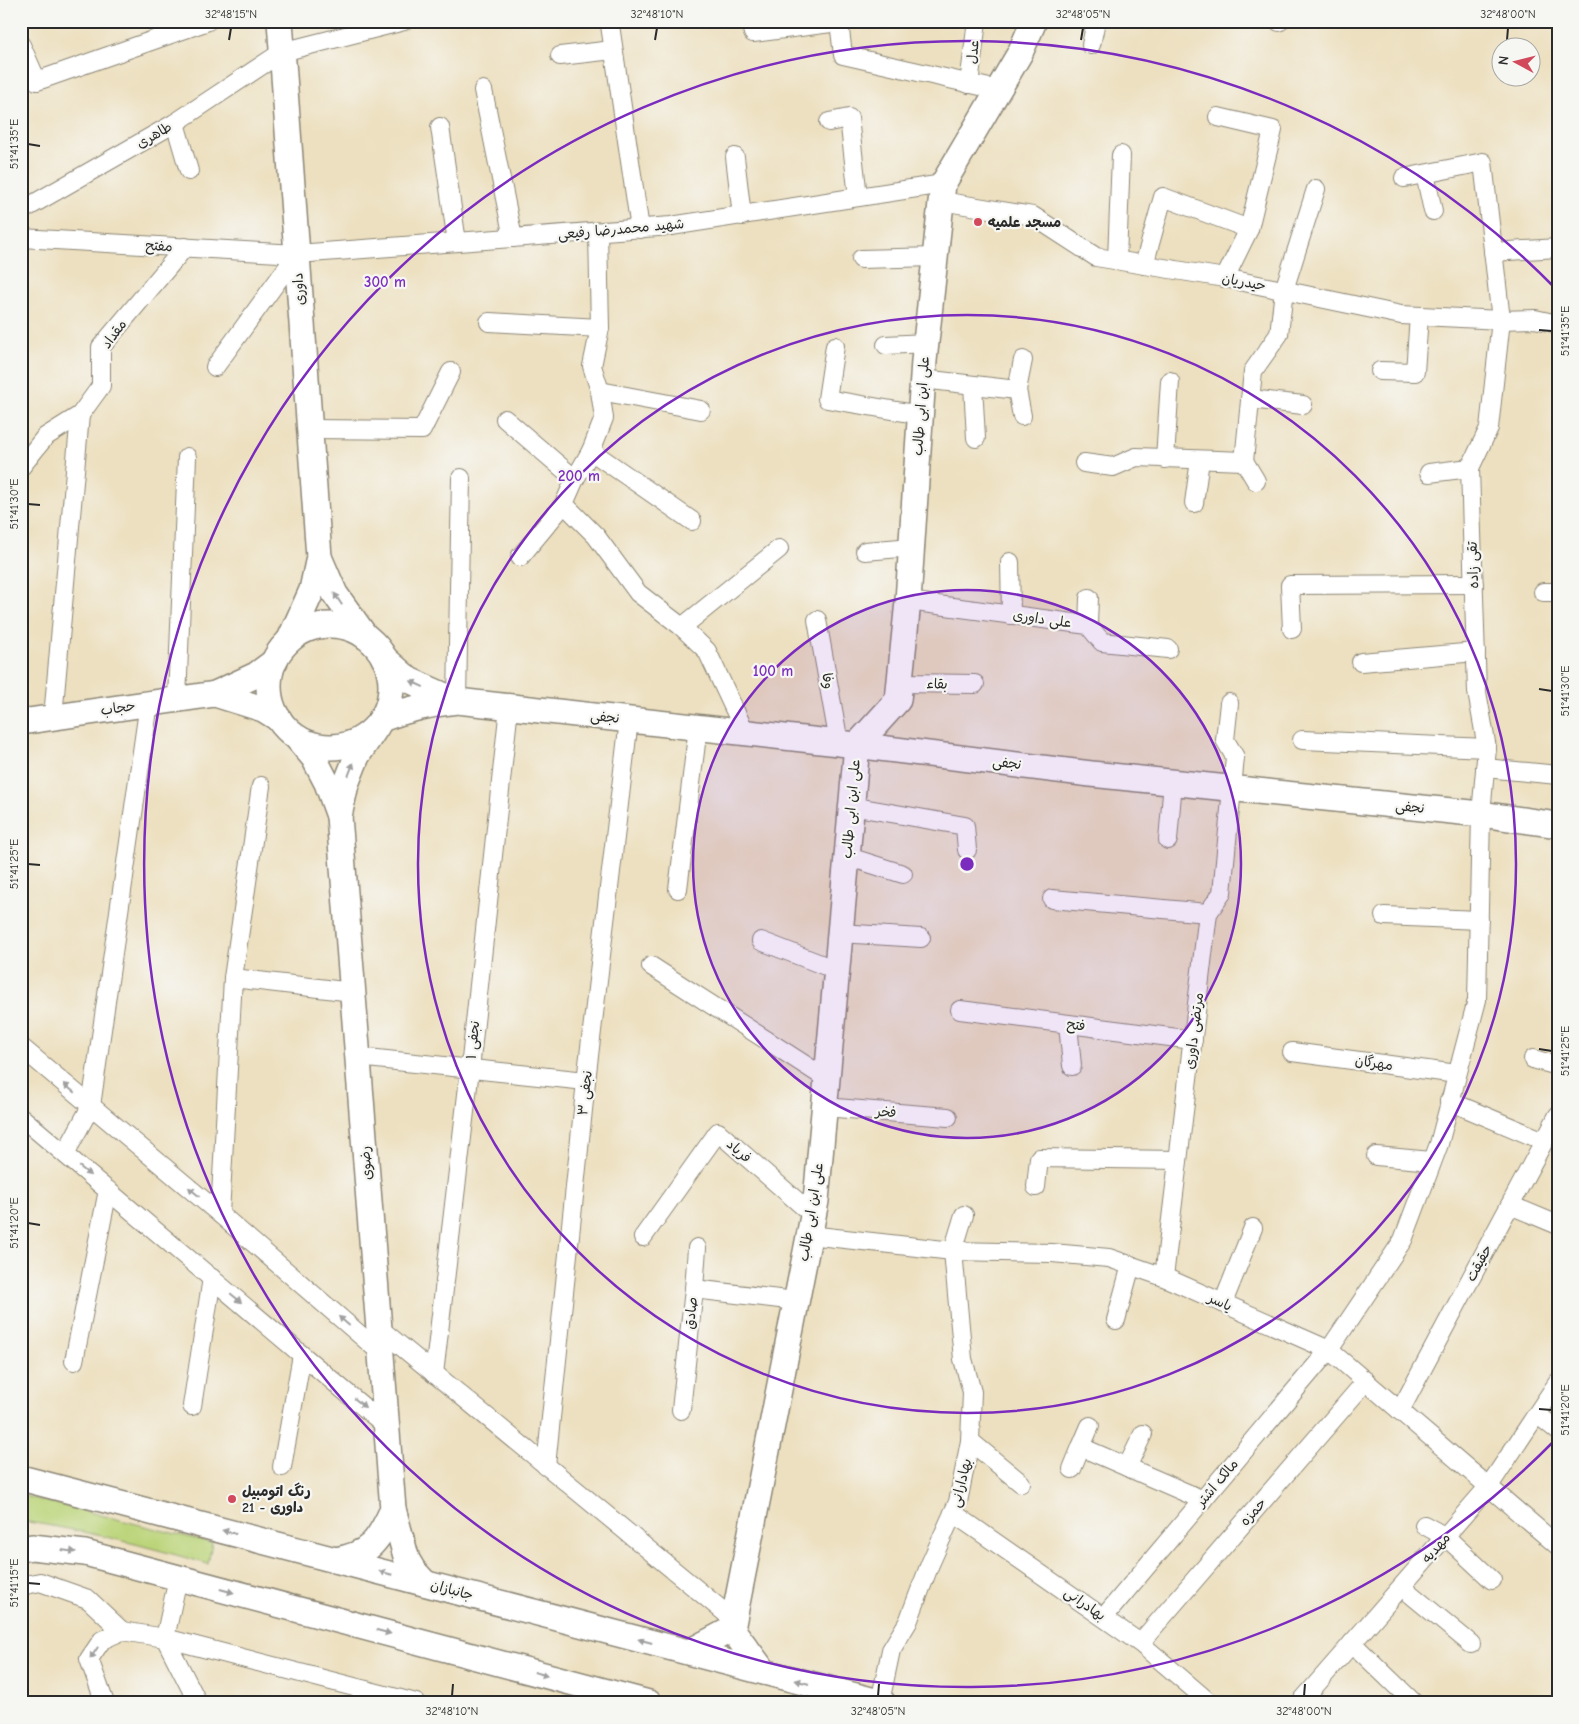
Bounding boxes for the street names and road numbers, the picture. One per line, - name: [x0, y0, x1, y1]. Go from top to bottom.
- street label: عدل: [963, 39, 983, 65]
- street label: طاهری: [133, 118, 175, 152]
- street label: شهید محمدرضا رفیعی: [557, 215, 685, 243]
- street label: مفتح: [145, 237, 173, 256]
- street label: حیدریان: [1221, 269, 1267, 295]
- street label: داوری: [289, 272, 309, 306]
- street label: مقداد: [98, 316, 130, 352]
- street label: علی ابن ابی طالب: [909, 356, 933, 456]
- street label: تقی زاده: [1464, 540, 1482, 589]
- street label: علی داوری: [1012, 606, 1072, 632]
- street label: وفا: [818, 672, 838, 690]
- street label: بقاء: [926, 675, 948, 693]
- street label: حجاب: [100, 697, 136, 719]
- street label: نجفی: [590, 707, 620, 727]
- street label: نجفی: [992, 753, 1022, 773]
- street label: علی ابن ابی طالب: [838, 759, 864, 859]
- street label: نجفی: [1395, 797, 1425, 817]
- street label: مرتضی داوری: [1181, 992, 1207, 1070]
- street label: فتح: [1066, 1015, 1086, 1036]
- street label: نجفی ۱: [463, 1020, 483, 1060]
- street label: مهرگان: [1354, 1052, 1394, 1074]
- street label: نجفی ۳: [574, 1070, 596, 1116]
- street label: فخر: [874, 1103, 897, 1121]
- street label: فریاد: [723, 1136, 755, 1166]
- street label: رضوی: [356, 1145, 376, 1181]
- street label: علی ابن ابی طالب: [795, 1161, 827, 1263]
- street label: حقیقت: [1462, 1242, 1496, 1284]
- street label: یاسر: [1204, 1289, 1235, 1315]
- street label: صادق: [681, 1296, 701, 1330]
- street label: مالک اشتر: [1191, 1456, 1242, 1511]
- street label: بهادارانی: [947, 1457, 975, 1509]
- street label: حمزه: [1236, 1495, 1270, 1529]
- street label: مهدیه: [1418, 1529, 1454, 1567]
- street label: جانبازان: [429, 1576, 475, 1604]
- street label: بهادرانی: [1061, 1584, 1109, 1624]

